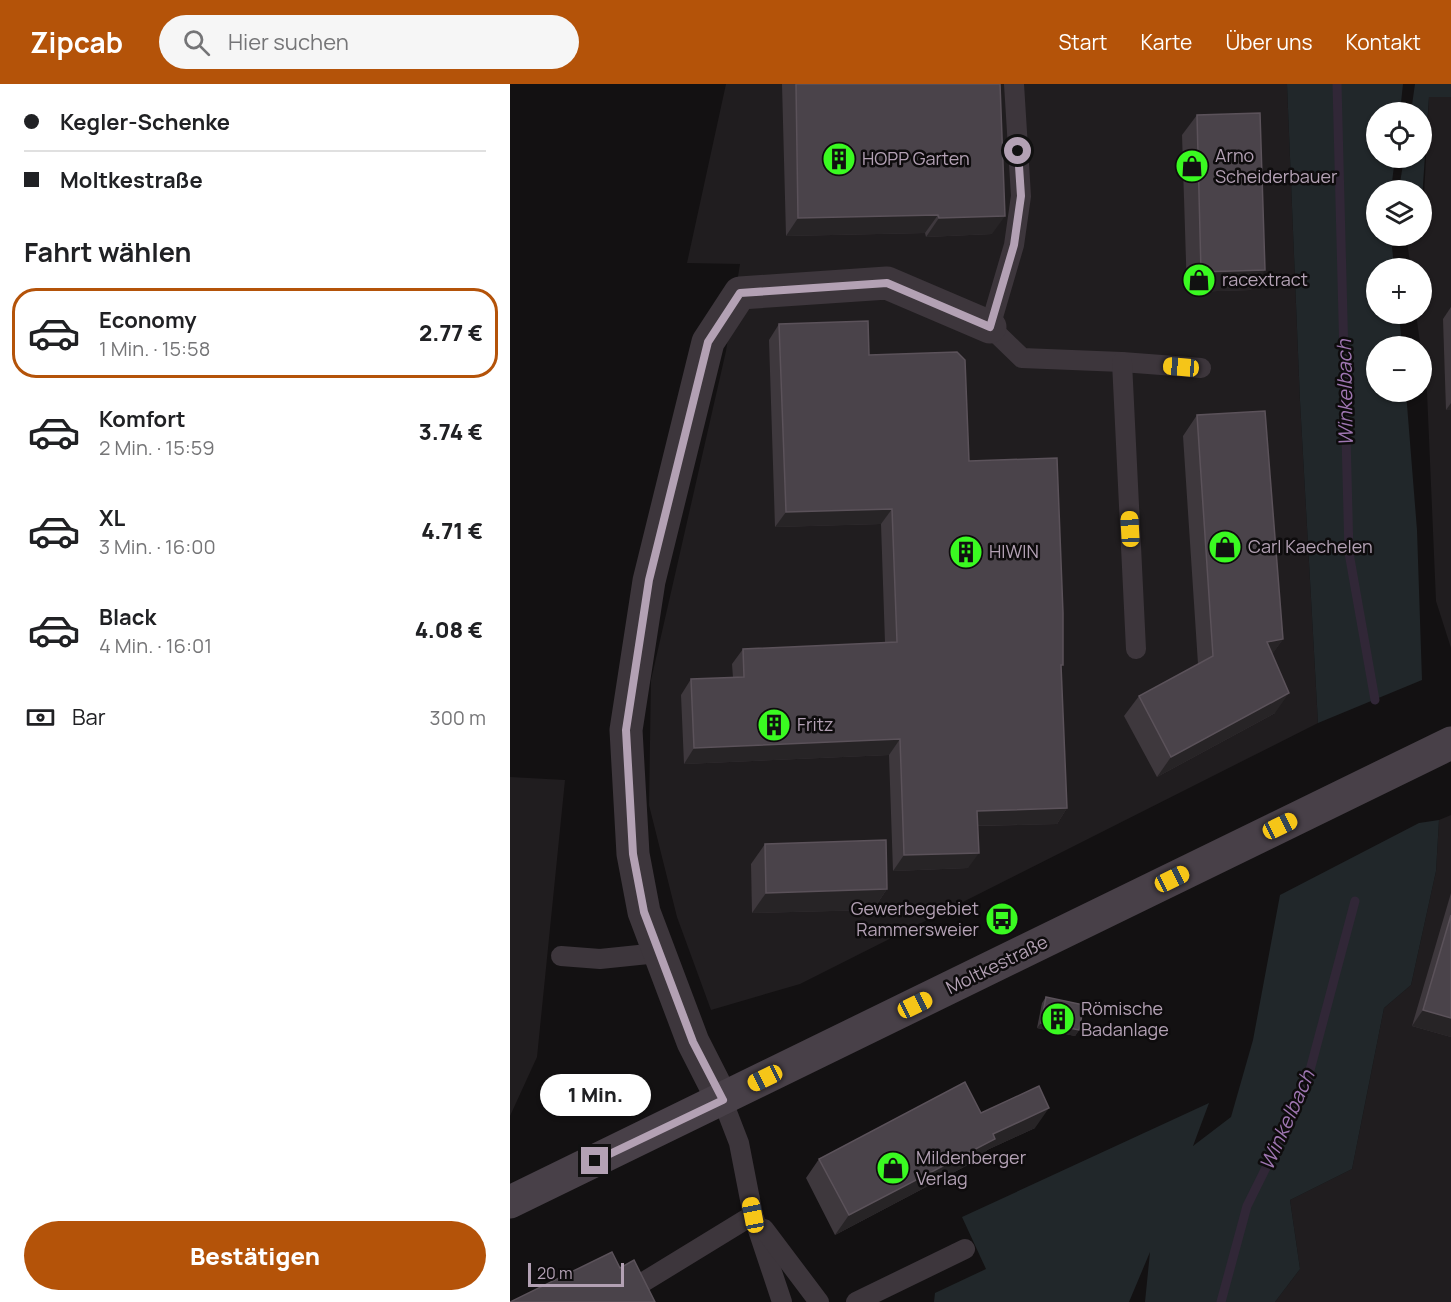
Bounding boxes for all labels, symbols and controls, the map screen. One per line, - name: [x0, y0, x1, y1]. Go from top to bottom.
- search box: [159, 15, 579, 69]
- text: Zipcab: [30, 23, 123, 61]
- icon: search: [180, 26, 213, 59]
- text: Hier suchen: [228, 27, 349, 57]
- text: Start: [1058, 28, 1107, 56]
- text: Karte: [1140, 28, 1192, 56]
- text: Über uns: [1225, 28, 1313, 56]
- text: Kontakt: [1346, 28, 1421, 56]
- map controls: [1366, 102, 1432, 402]
- button: locate: [1366, 102, 1432, 168]
- text: Kegler-Schenke: [60, 107, 230, 137]
- route start: [1004, 137, 1031, 164]
- building icon: HOPP Garten: [821, 141, 857, 177]
- place label: Arno Scheiderbauer: [1215, 143, 1338, 188]
- place label: HOPP Garten: [862, 146, 970, 170]
- shop icon: Arno Scheiderbauer: [1174, 148, 1210, 184]
- text: Moltkestraße: [60, 165, 203, 195]
- button: layers: [1366, 180, 1432, 246]
- text: Fahrt wählen: [24, 233, 192, 270]
- button: +: [1366, 258, 1432, 324]
- shop icon: racextract: [1181, 262, 1217, 298]
- place label: racextract: [1222, 267, 1308, 291]
- text: Economy: [99, 305, 197, 335]
- icon: car: [27, 306, 81, 360]
- text: 2.77 €: [419, 318, 483, 348]
- text: 1 Min. · 15:58: [99, 335, 210, 362]
- button: −: [1366, 336, 1432, 402]
- water label: Winkelbach: [1330, 338, 1359, 447]
- car: [1162, 356, 1200, 378]
- text: Komfort: [99, 404, 186, 434]
- icon: car: [27, 405, 81, 459]
- text: 3.74 €: [419, 417, 483, 447]
- text: 2 Min. · 15:59: [99, 434, 215, 461]
- text: XL: [99, 503, 125, 533]
- icon: car: [27, 504, 81, 558]
- car: [1120, 511, 1140, 547]
- text: 4.71 €: [421, 516, 483, 546]
- shop icon: Carl Kaechelen: [1207, 529, 1243, 565]
- text: 3 Min. · 16:00: [99, 533, 216, 560]
- building icon: HIWIN: [948, 534, 984, 570]
- place label: Carl Kaechelen: [1248, 534, 1373, 558]
- place label: HIWIN: [989, 539, 1039, 563]
- text: Black: [99, 602, 156, 632]
- icon: car: [27, 603, 81, 657]
- text: 4.08 €: [415, 615, 483, 645]
- text: 4 Min. · 16:01: [99, 632, 212, 659]
- icon: cash: [24, 701, 57, 734]
- text: Bar: [72, 702, 106, 732]
- text: 300 m: [430, 704, 486, 731]
- building icon: Fritz: [756, 707, 792, 743]
- place label: Fritz: [797, 712, 834, 736]
- car: [1260, 810, 1300, 842]
- car: [1152, 863, 1192, 895]
- place label: Gewerbegebiet Rammersweier: [851, 896, 980, 941]
- bus stop icon: Gewerbegebiet Rammersweier: [984, 901, 1020, 937]
- street label: Moltkestraße: [942, 929, 1052, 999]
- car: [895, 989, 935, 1021]
- place label: Römische Badanlage: [1081, 996, 1169, 1041]
- building icon: Römische Badanlage: [1040, 1001, 1076, 1037]
- car: [745, 1062, 785, 1094]
- water label: Winkelbach: [1252, 1064, 1321, 1174]
- callout: 1 Min.: [539, 1074, 650, 1116]
- text: 1 Min.: [568, 1081, 623, 1108]
- place label: Mildenberger Verlag: [916, 1145, 1027, 1190]
- route end: [581, 1147, 608, 1174]
- shop icon: Mildenberger Verlag: [875, 1150, 911, 1186]
- car: [741, 1196, 765, 1234]
- button: Bestätigen: [24, 1221, 486, 1290]
- scale bar: [528, 1260, 624, 1288]
- text: 20 m: [537, 1262, 573, 1284]

